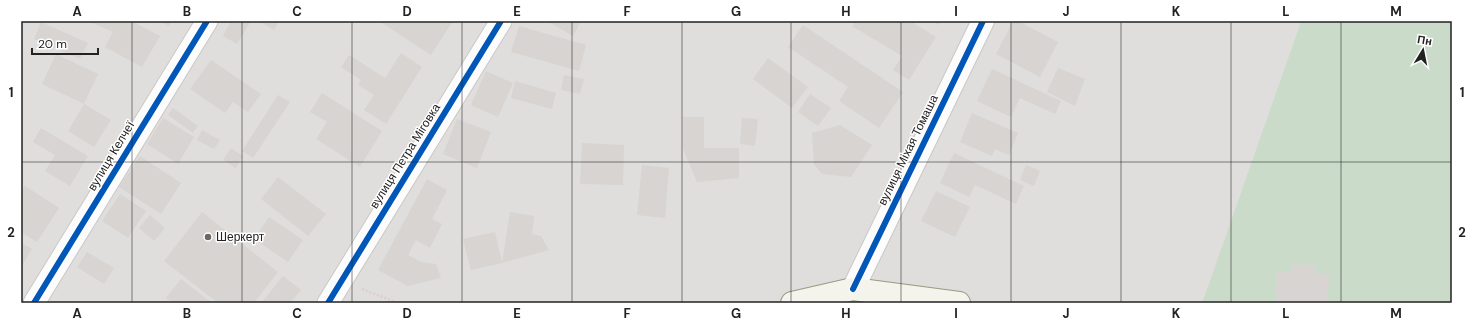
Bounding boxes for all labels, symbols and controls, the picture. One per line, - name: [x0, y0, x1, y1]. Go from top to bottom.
- text: A: [72, 3, 82, 20]
- text: B: [183, 3, 191, 20]
- text: C: [292, 3, 302, 20]
- text: D: [402, 3, 412, 20]
- text: E: [513, 3, 521, 20]
- text: F: [623, 3, 631, 20]
- text: G: [731, 3, 741, 20]
- text: H: [841, 3, 851, 20]
- text: I: [954, 3, 958, 20]
- text: J: [1062, 3, 1070, 20]
- text: K: [1172, 3, 1181, 20]
- text: L: [1282, 3, 1290, 20]
- text: M: [1390, 3, 1402, 20]
- scale bar: [32, 30, 98, 56]
- north arrow: [1403, 30, 1443, 70]
- text: Пн: [1416, 32, 1433, 48]
- text: 20 m: [38, 36, 67, 52]
- text: 1: [9, 84, 13, 101]
- text: 1: [1460, 84, 1464, 101]
- street label: вулиця Міхая Томаша: [874, 92, 942, 208]
- street label: вулиця Петра Міговка: [366, 100, 444, 212]
- street label: вулиця Келчеї: [84, 118, 138, 194]
- text: 2: [7, 224, 15, 241]
- text: 2: [1458, 224, 1466, 241]
- place label: Шеркерт: [216, 229, 265, 245]
- marker: Шеркерт: [203, 232, 213, 242]
- text: A: [72, 305, 82, 322]
- text: B: [183, 305, 191, 322]
- text: C: [292, 305, 302, 322]
- text: D: [402, 305, 412, 322]
- text: E: [513, 305, 521, 322]
- text: F: [623, 305, 631, 322]
- text: G: [731, 305, 741, 322]
- text: H: [841, 305, 851, 322]
- text: I: [954, 305, 958, 322]
- text: J: [1062, 305, 1070, 322]
- text: K: [1172, 305, 1181, 322]
- text: L: [1282, 305, 1290, 322]
- text: M: [1390, 305, 1402, 322]

